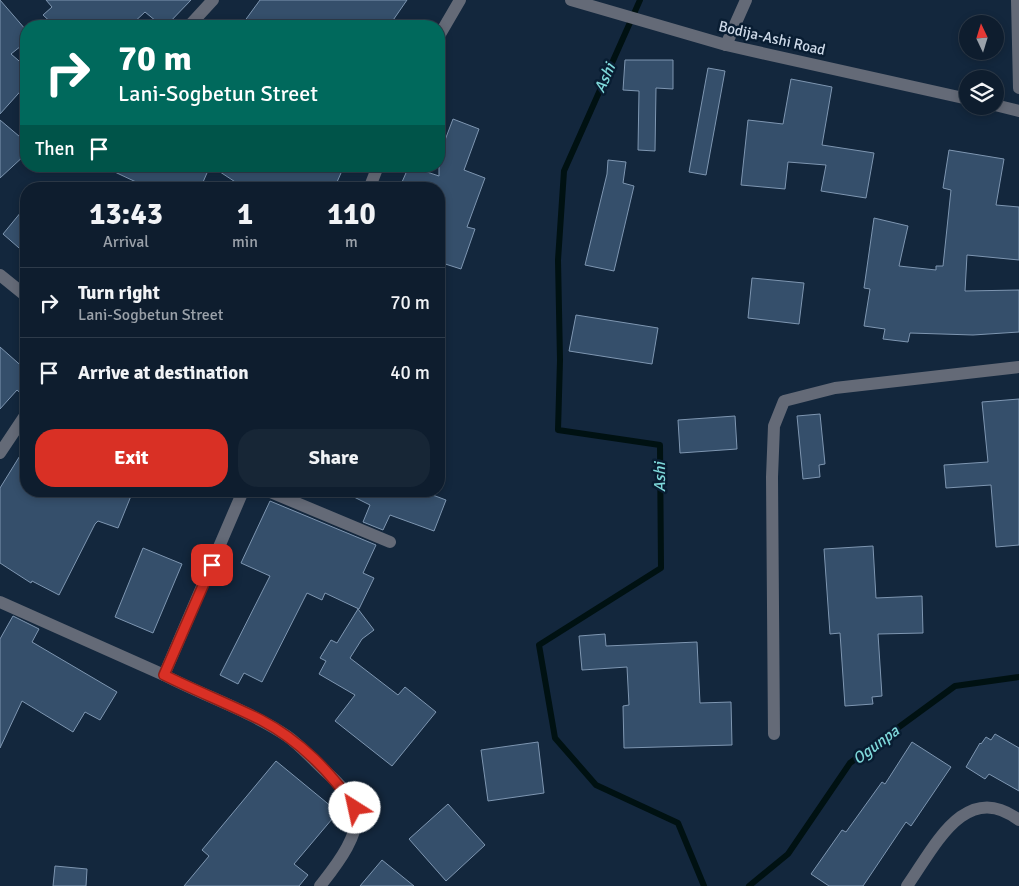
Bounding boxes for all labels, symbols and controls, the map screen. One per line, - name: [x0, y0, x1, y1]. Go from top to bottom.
- north arrow: [959, 15, 1004, 60]
- map controls: [959, 15, 1004, 115]
- street label: Bodija-Ashi Road: [717, 17, 827, 59]
- text: 70 m: [118, 37, 192, 80]
- icon: right: [35, 40, 100, 105]
- water label: Ashi: [590, 59, 621, 96]
- button: layers: [959, 70, 1004, 115]
- text: Lani-Sogbetun Street: [118, 80, 318, 107]
- icon: arrive: [85, 135, 113, 163]
- text: Then: [35, 137, 75, 161]
- text: 13:43: [89, 196, 163, 233]
- text: 1: [237, 196, 253, 233]
- text: 110: [327, 196, 376, 233]
- text: Arrival: [103, 232, 149, 252]
- text: min: [232, 232, 258, 252]
- text: m: [345, 232, 358, 252]
- text: Turn right: [78, 281, 160, 305]
- icon: right: [35, 289, 63, 317]
- text: 70 m: [390, 291, 430, 315]
- text: Lani-Sogbetun Street: [78, 305, 223, 325]
- icon: arrive: [35, 359, 63, 387]
- text: Arrive at destination: [78, 361, 249, 385]
- text: 40 m: [390, 361, 430, 385]
- button: Exit: [35, 429, 228, 487]
- button: Share: [238, 429, 430, 487]
- water label: Ashi: [650, 460, 670, 492]
- pin: [191, 544, 233, 586]
- icon: arrive: [198, 551, 226, 579]
- water label: Ogunpa: [849, 721, 904, 769]
- position arrow: [328, 781, 380, 833]

